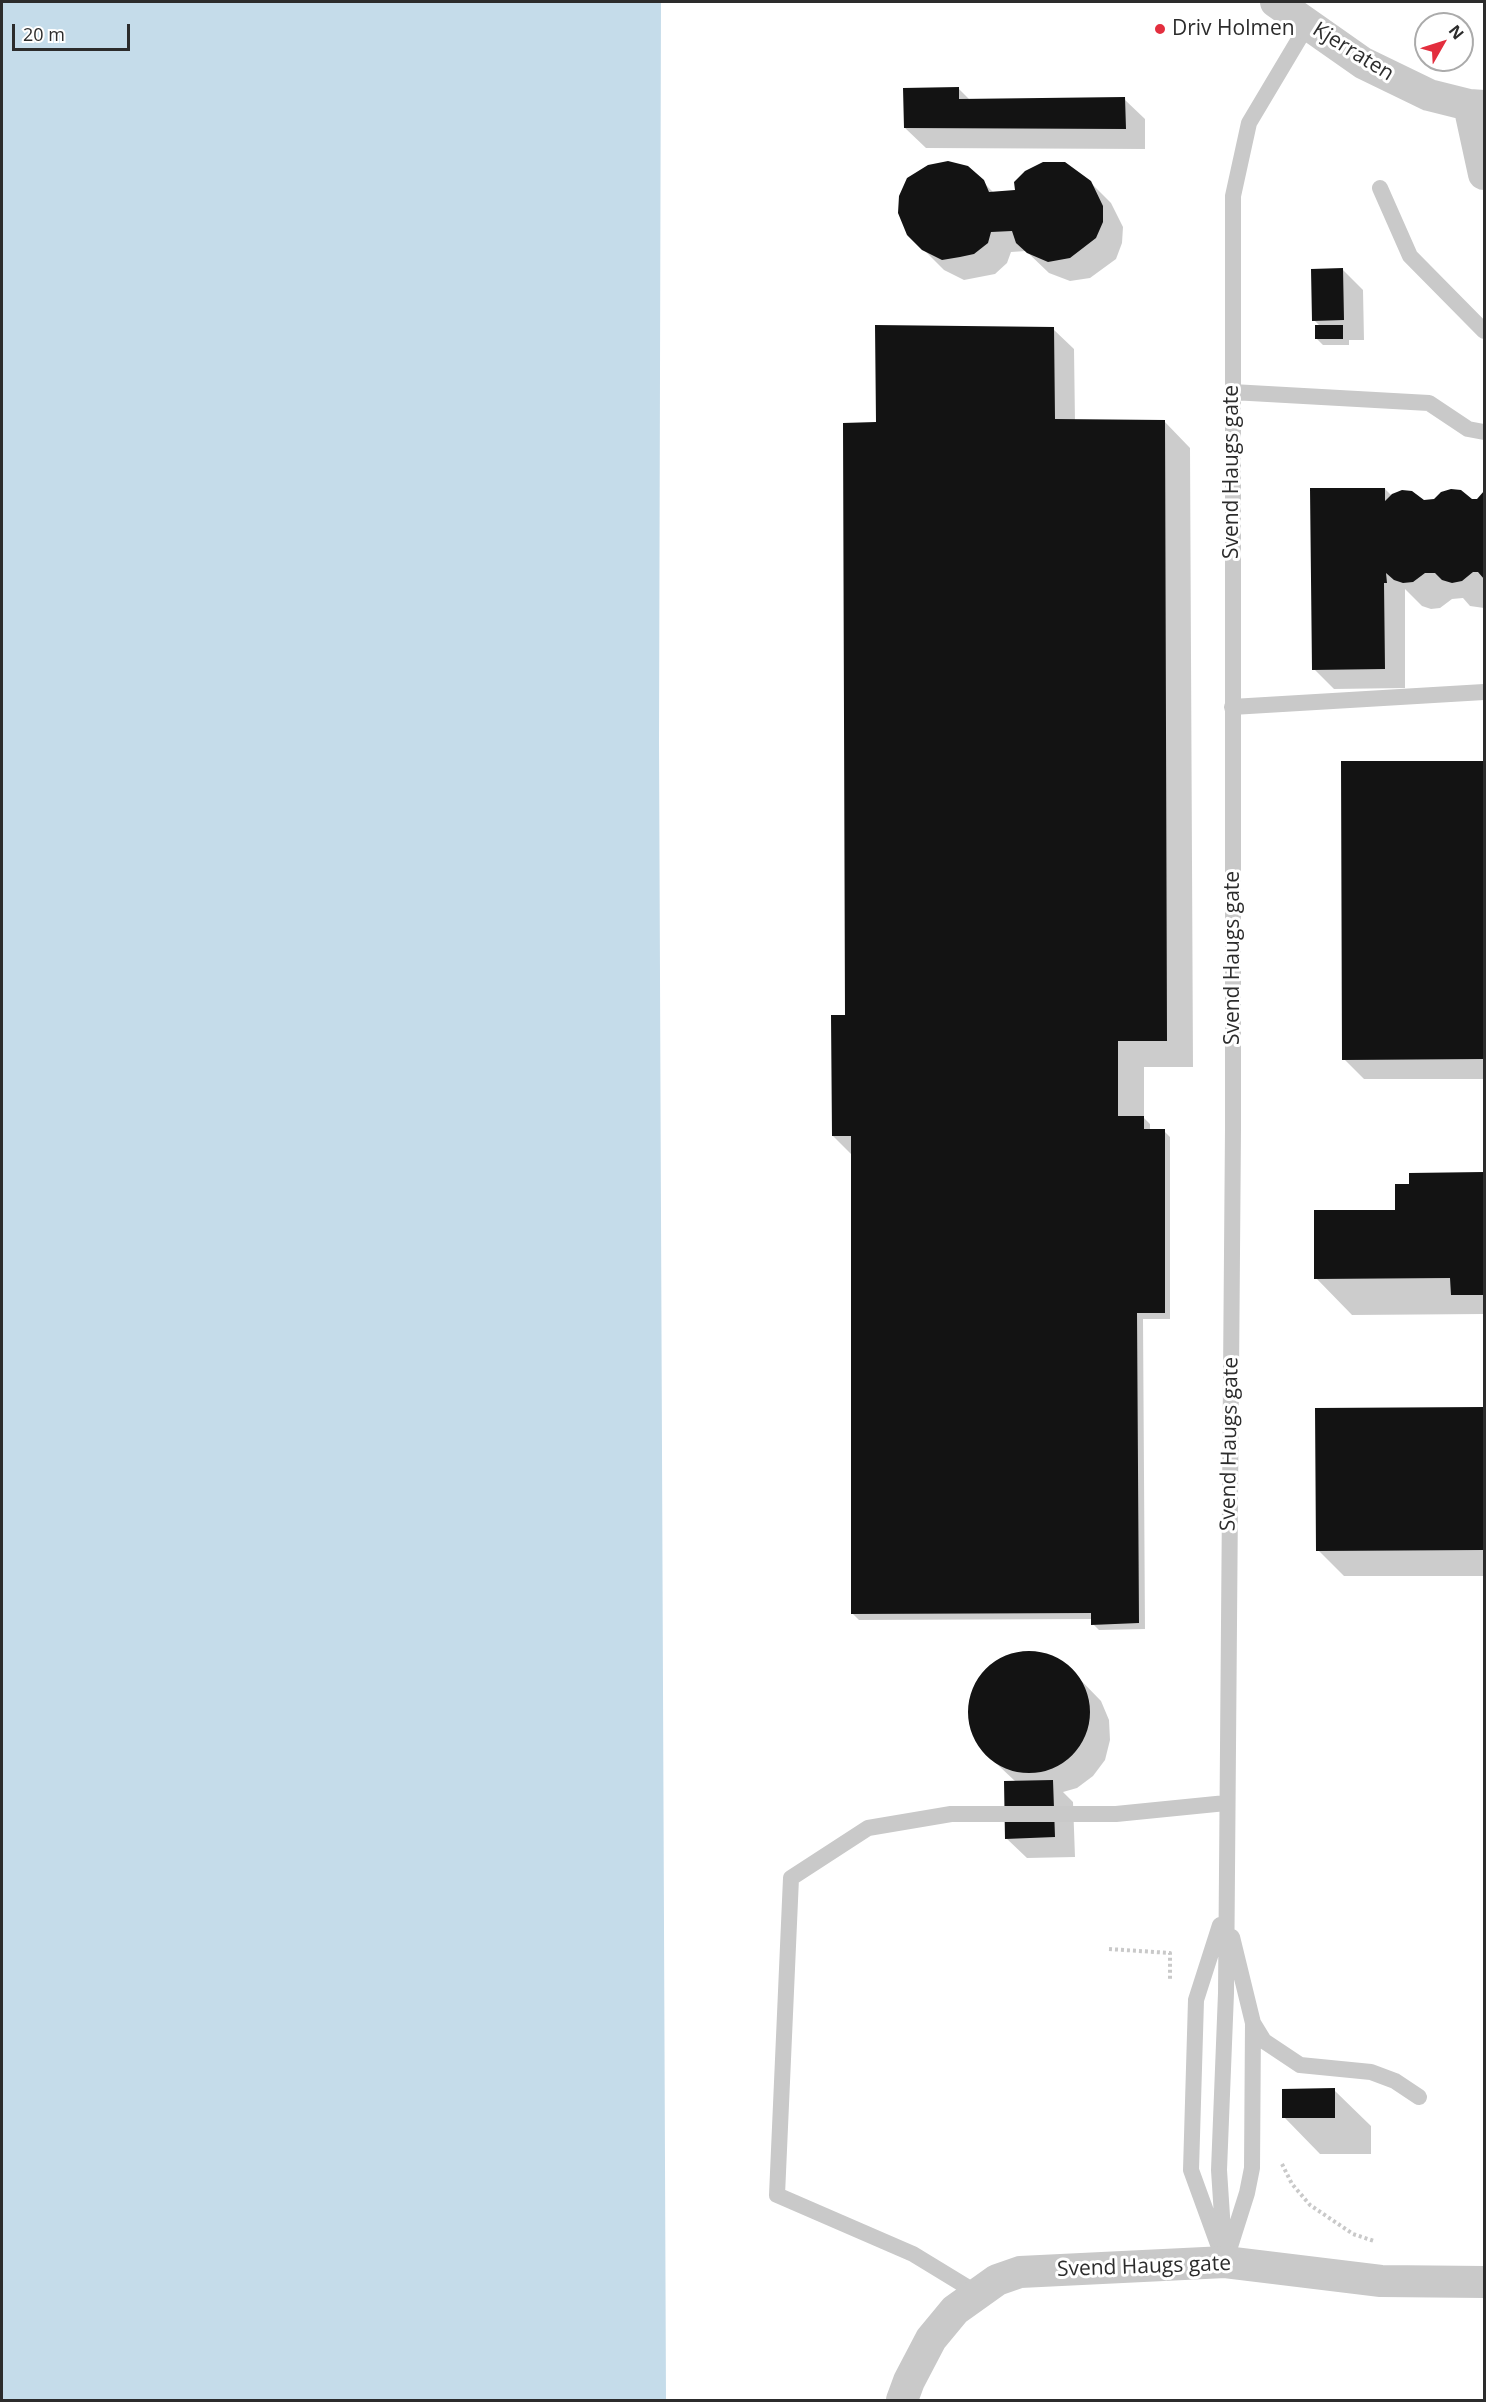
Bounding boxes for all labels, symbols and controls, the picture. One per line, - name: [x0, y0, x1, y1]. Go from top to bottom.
- scale bar: [15, 12, 134, 50]
- north arrow: [1414, 12, 1474, 72]
- place label: Driv Holmen: [1172, 16, 1295, 42]
- street label: Kjerraten: [1308, 17, 1398, 87]
- text: N: [1444, 20, 1469, 44]
- text: 20 m: [23, 22, 65, 46]
- marker: Driv Holmen: [1153, 22, 1167, 36]
- street label: Svend Haugs gate: [1219, 385, 1245, 559]
- street label: Svend Haugs gate: [1220, 871, 1246, 1045]
- street label: Svend Haugs gate: [1216, 1357, 1244, 1531]
- street label: Svend Haugs gate: [1057, 2251, 1231, 2283]

